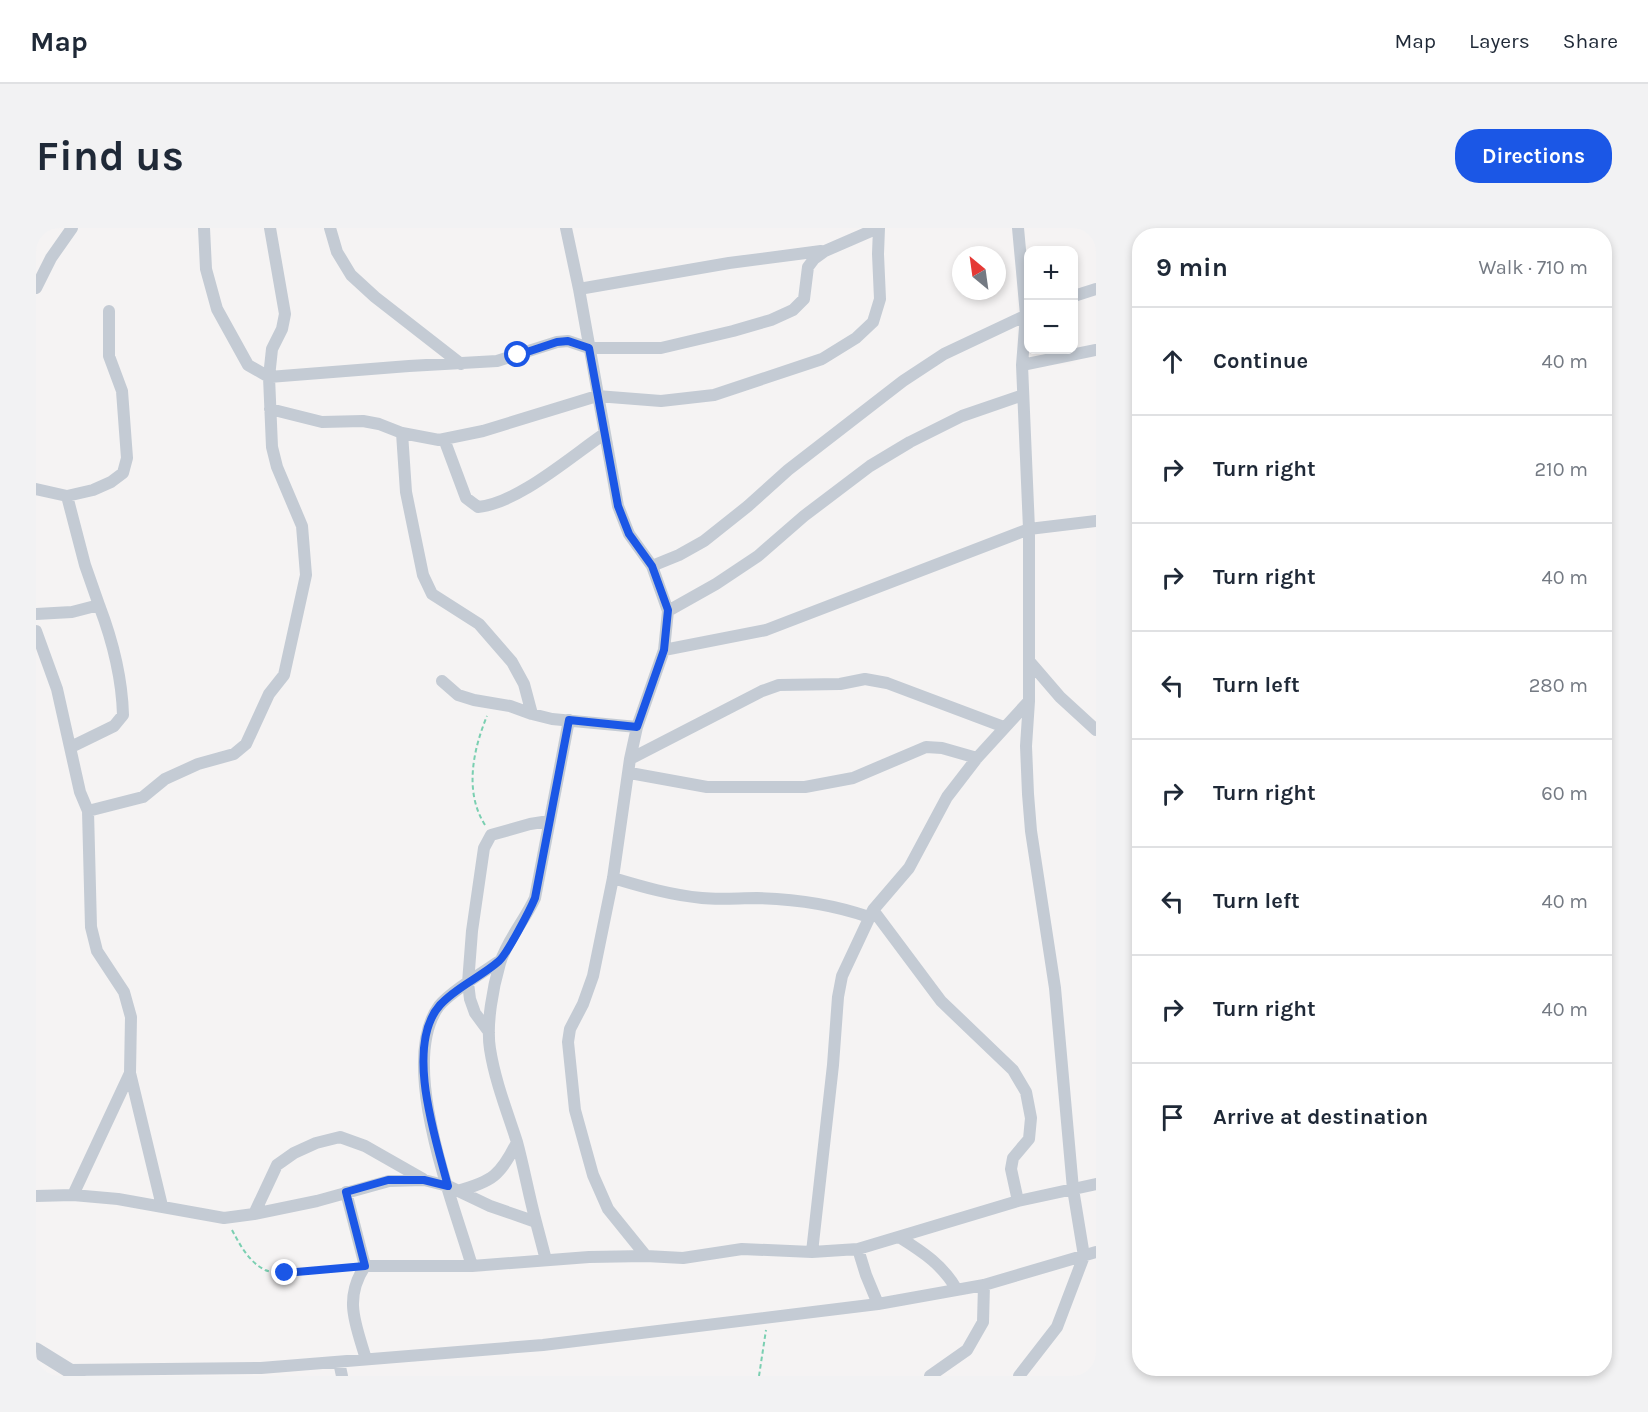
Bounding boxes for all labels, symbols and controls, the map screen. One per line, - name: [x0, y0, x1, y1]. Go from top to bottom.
- text: Map: [30, 25, 88, 58]
- text: Map: [1394, 29, 1436, 53]
- text: Layers: [1469, 29, 1530, 53]
- text: Share: [1563, 29, 1618, 53]
- button: Directions: [1455, 129, 1612, 183]
- text: Find us: [36, 131, 184, 181]
- north arrow: [952, 246, 1006, 300]
- map controls: [1024, 246, 1078, 354]
- button: +: [1024, 246, 1078, 300]
- text: 9 min: [1156, 252, 1228, 283]
- text: Walk · 710 m: [1478, 256, 1588, 279]
- button: −: [1024, 300, 1078, 354]
- route start: [504, 341, 530, 367]
- icon: ahead: [1156, 345, 1189, 378]
- text: Continue: [1213, 348, 1308, 374]
- text: 40 m: [1542, 350, 1588, 373]
- icon: right: [1156, 453, 1189, 486]
- text: Turn right: [1213, 456, 1316, 482]
- text: 210 m: [1534, 458, 1588, 481]
- icon: right: [1156, 561, 1189, 594]
- text: Turn right: [1213, 564, 1316, 590]
- text: 40 m: [1542, 566, 1588, 589]
- icon: left: [1156, 669, 1189, 702]
- text: Turn left: [1213, 672, 1300, 698]
- text: 280 m: [1529, 674, 1588, 697]
- icon: right: [1156, 777, 1189, 810]
- text: Turn right: [1213, 780, 1316, 806]
- text: 60 m: [1541, 782, 1588, 805]
- icon: left: [1156, 885, 1189, 918]
- text: Turn left: [1213, 888, 1300, 914]
- text: 40 m: [1542, 890, 1588, 913]
- icon: right: [1156, 993, 1189, 1026]
- text: Turn right: [1213, 996, 1316, 1022]
- text: 40 m: [1542, 998, 1588, 1021]
- icon: arrive: [1156, 1101, 1189, 1134]
- text: Arrive at destination: [1213, 1104, 1428, 1130]
- route end: [271, 1259, 297, 1285]

